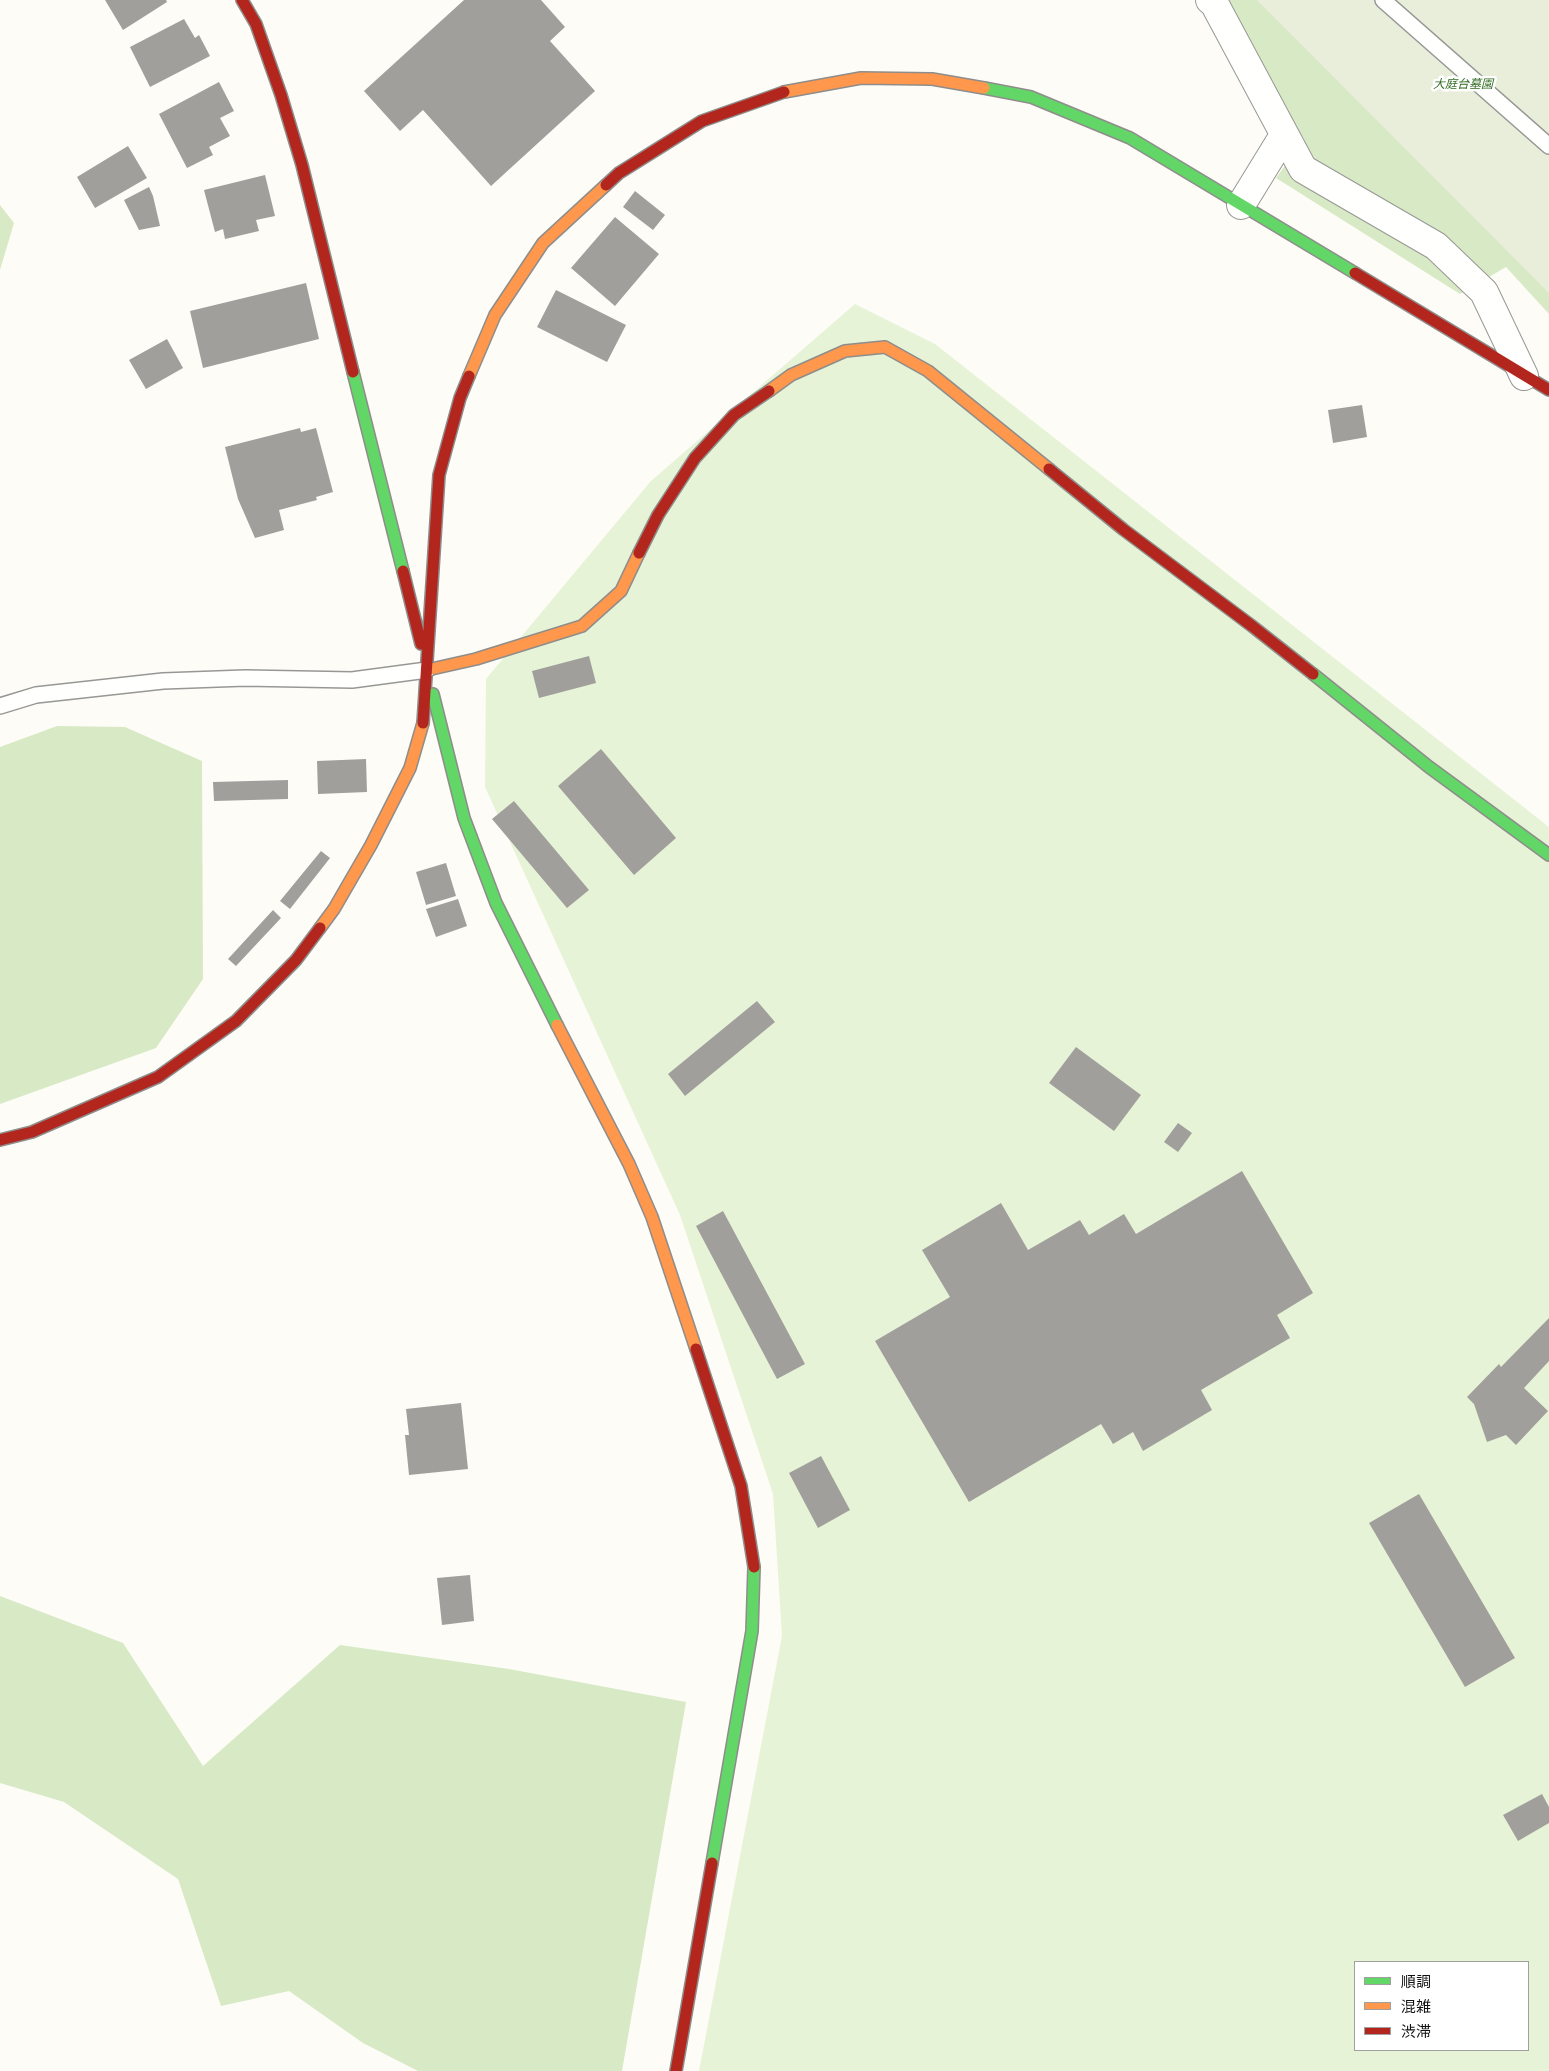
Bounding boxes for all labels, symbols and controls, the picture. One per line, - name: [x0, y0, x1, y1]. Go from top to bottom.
- park label: 大庭台墓園: [1433, 78, 1493, 92]
- legend: [1354, 1961, 1529, 2051]
- text: 順調: [1401, 1972, 1431, 1991]
- text: 混雑: [1401, 1997, 1431, 2016]
- text: 渋滞: [1401, 2022, 1431, 2041]

